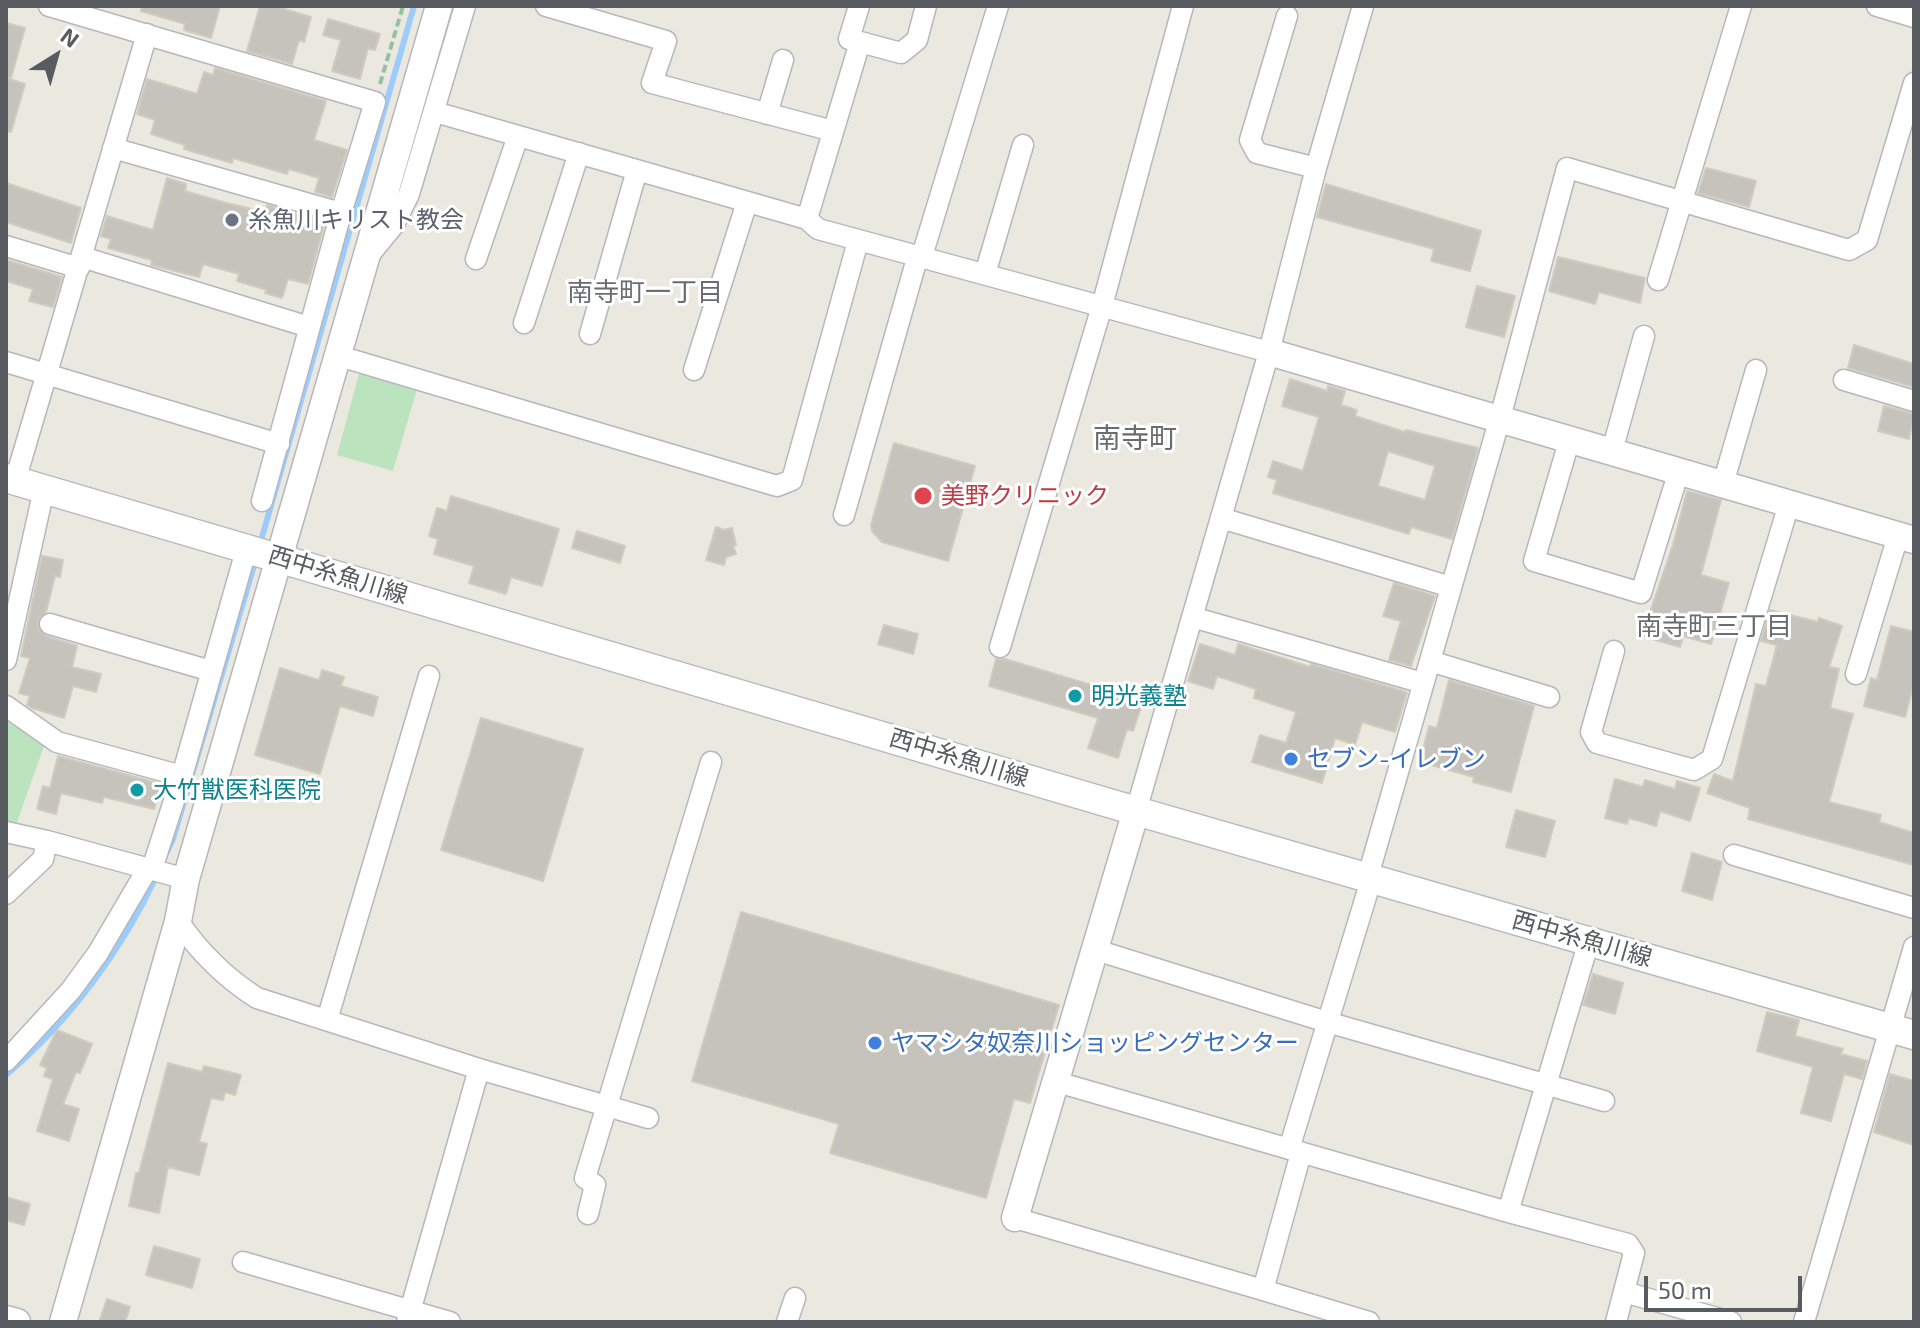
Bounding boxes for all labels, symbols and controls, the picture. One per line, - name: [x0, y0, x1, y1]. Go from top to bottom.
- north arrow: [16, 16, 96, 96]
- text: N: [56, 22, 85, 52]
- place label: 糸魚川キリスト教会: [248, 206, 464, 234]
- marker: 糸魚川キリスト教会: [223, 211, 241, 229]
- district label: 南寺町一丁目: [567, 276, 723, 308]
- district label: 南寺町: [1093, 422, 1177, 456]
- place label: 美野クリニック: [941, 482, 1109, 510]
- marker: 美野クリニック: [912, 485, 934, 507]
- street label: 西中糸魚川線: [265, 540, 411, 610]
- district label: 南寺町三丁目: [1636, 610, 1792, 642]
- place label: 明光義塾: [1091, 682, 1187, 710]
- marker: 明光義塾: [1066, 687, 1084, 705]
- street label: 西中糸魚川線: [886, 723, 1032, 793]
- place label: セブン-イレブン: [1307, 745, 1486, 773]
- marker: セブン-イレブン: [1282, 750, 1300, 768]
- place label: 大竹獣医科医院: [153, 776, 321, 804]
- marker: 大竹獣医科医院: [128, 781, 146, 799]
- street label: 西中糸魚川線: [1509, 905, 1655, 973]
- place label: ヤマシタ奴奈川ショッピングセンター: [891, 1029, 1299, 1057]
- marker: ヤマシタ奴奈川ショッピングセンター: [866, 1034, 884, 1052]
- scale bar: [1648, 1260, 1806, 1310]
- text: 50 m: [1658, 1275, 1712, 1304]

